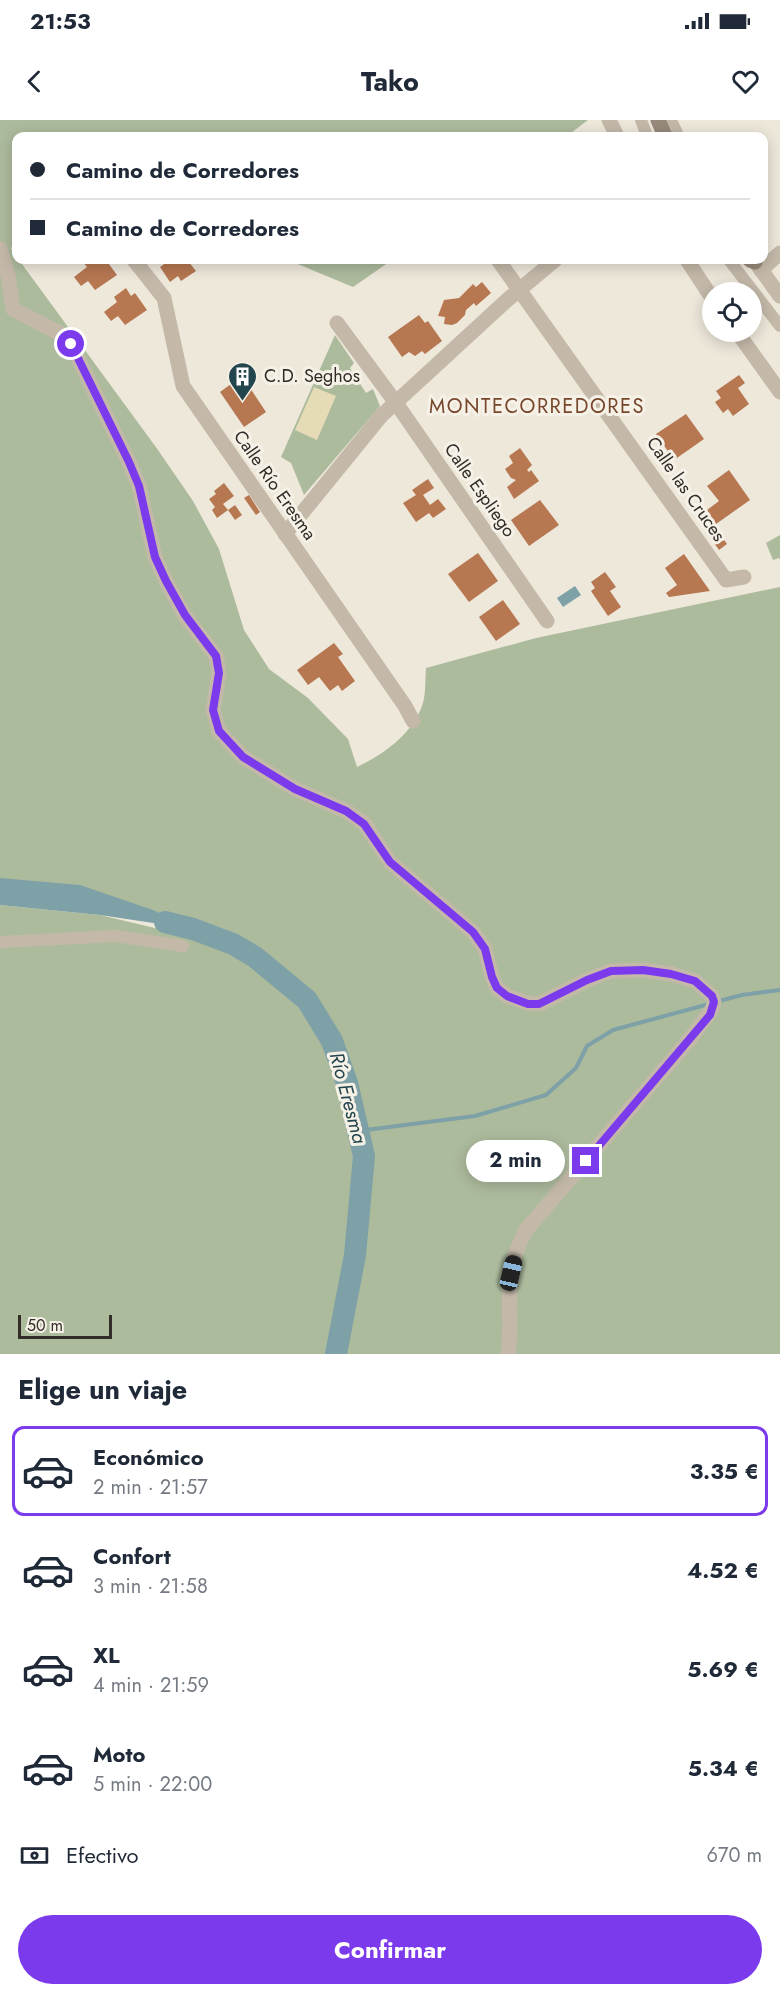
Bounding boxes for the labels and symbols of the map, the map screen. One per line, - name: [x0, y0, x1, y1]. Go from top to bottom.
- route start: [57, 330, 84, 357]
- building icon: C.D. Seghos: [227, 360, 259, 402]
- place label: C.D. Seghos: [264, 363, 360, 389]
- district label: MONTECORREDORES: [429, 392, 645, 421]
- street label: Calle Río Eresma: [227, 425, 323, 545]
- street label: Calle las Cruces: [640, 431, 732, 547]
- street label: Calle Espliego: [438, 438, 522, 542]
- water label: Río Eresma: [322, 1049, 374, 1147]
- callout: 2 min: [466, 1140, 565, 1182]
- route end: [572, 1147, 599, 1174]
- car: [498, 1253, 524, 1293]
- scale bar: [18, 1312, 112, 1340]

